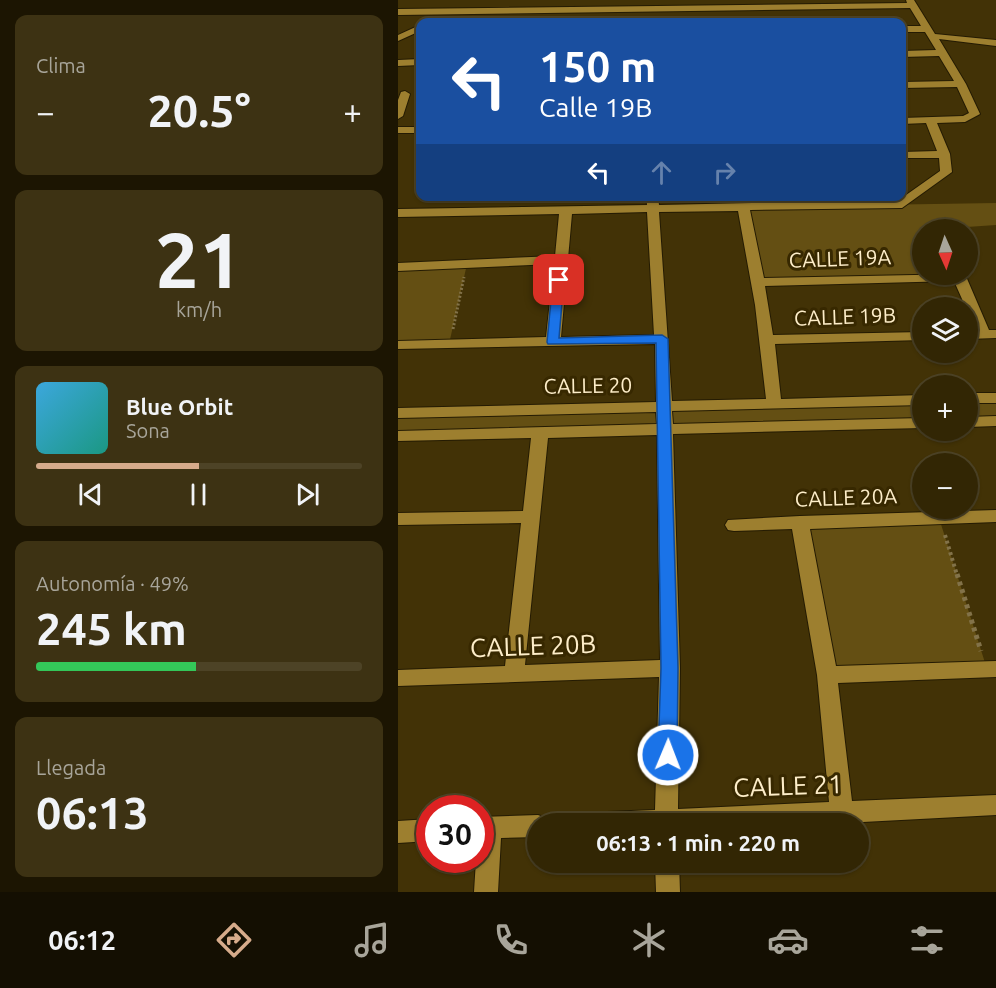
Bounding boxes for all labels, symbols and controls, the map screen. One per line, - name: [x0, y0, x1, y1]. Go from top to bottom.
- icon: left: [440, 42, 518, 120]
- text: 150 m: [539, 43, 656, 90]
- text: Clima: [36, 54, 86, 77]
- text: 20.5°: [147, 85, 251, 136]
- text: Calle 19B: [539, 92, 652, 122]
- text: −: [36, 93, 55, 130]
- text: +: [343, 93, 362, 130]
- icon: left: [582, 156, 615, 189]
- icon: ahead: [645, 156, 678, 189]
- icon: right: [708, 156, 741, 189]
- text: 21: [155, 215, 243, 303]
- north arrow: [912, 219, 978, 285]
- map controls: [912, 219, 978, 519]
- street label: CALLE 19A: [788, 244, 892, 272]
- pin: [533, 254, 584, 305]
- icon: arrive: [542, 263, 575, 296]
- button: layers: [912, 297, 978, 363]
- text: km/h: [176, 298, 222, 321]
- street label: CALLE 19B: [794, 302, 896, 330]
- street label: CALLE 20: [543, 372, 633, 398]
- button: +: [912, 375, 978, 441]
- text: Blue Orbit: [126, 394, 233, 419]
- text: Sona: [126, 419, 170, 442]
- button: −: [912, 453, 978, 519]
- icon: previous: [74, 478, 107, 511]
- icon: pause: [182, 478, 215, 511]
- icon: next: [291, 478, 324, 511]
- street label: CALLE 20A: [794, 483, 898, 511]
- text: Autonomía · 49%: [36, 572, 189, 595]
- text: 245 km: [36, 603, 187, 654]
- street label: CALLE 20B: [469, 629, 597, 662]
- position arrow: [636, 723, 700, 787]
- text: Llegada: [36, 756, 106, 779]
- street label: CALLE 21: [733, 769, 843, 802]
- text: 06:13: [36, 787, 149, 838]
- speed limit sign: 30: [416, 795, 494, 873]
- text: 06:13 · 1 min · 220 m: [596, 830, 800, 855]
- icon: directions: [213, 919, 255, 961]
- icon: music: [351, 919, 393, 961]
- icon: phone: [490, 919, 532, 961]
- icon: climate: [628, 919, 670, 961]
- icon: car: [767, 919, 809, 961]
- icon: filters: [906, 919, 948, 961]
- text: 06:12: [48, 925, 116, 955]

